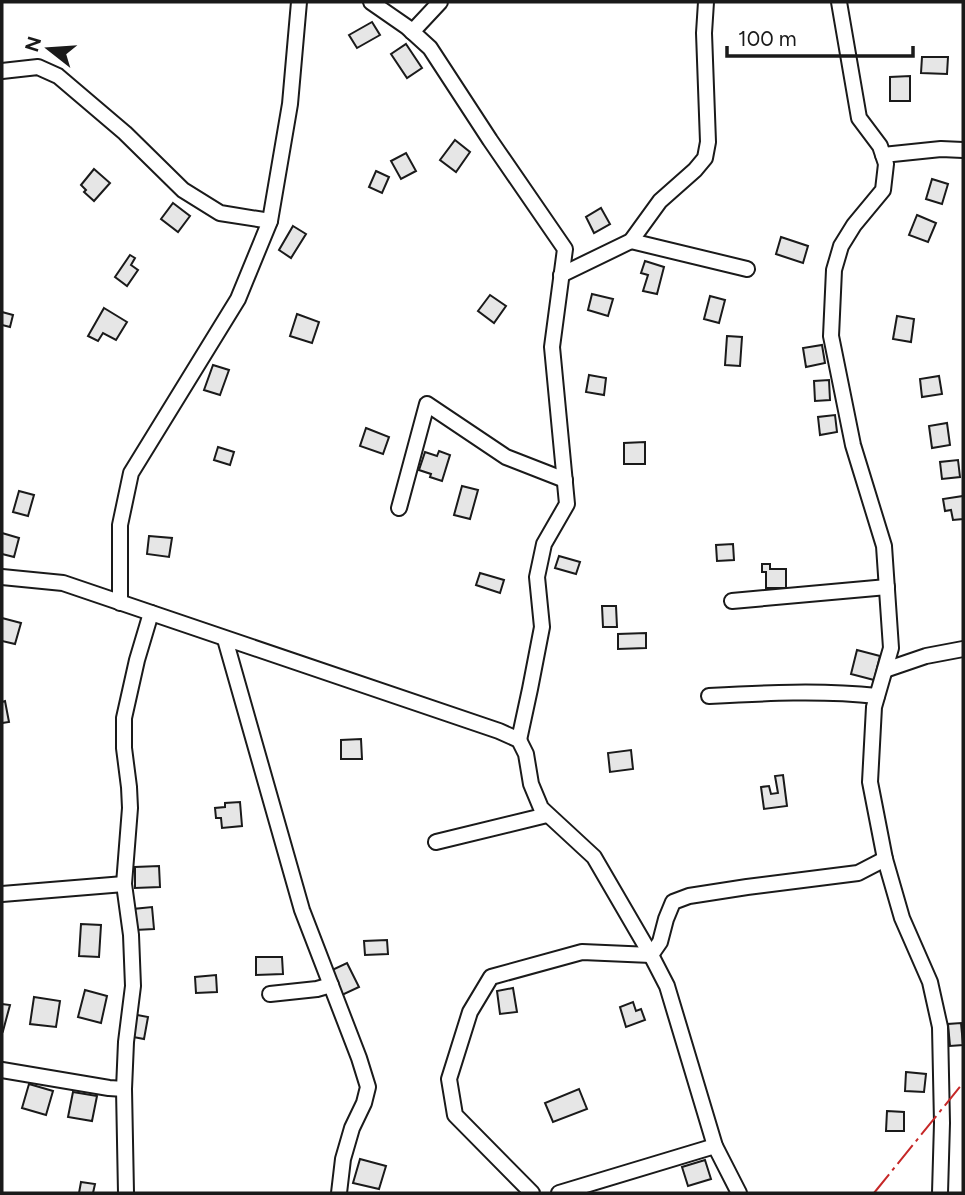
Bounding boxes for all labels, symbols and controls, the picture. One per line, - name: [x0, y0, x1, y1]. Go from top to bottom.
- north arrow: [14, 14, 84, 84]
- scale bar: [727, 14, 912, 58]
- text: 100 m: [738, 26, 797, 51]
- text: N: [20, 34, 46, 55]

